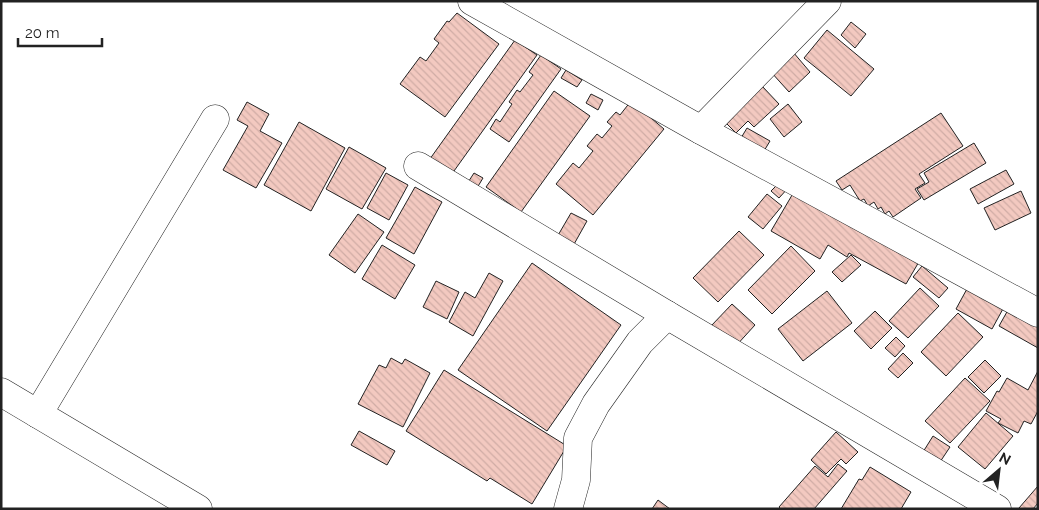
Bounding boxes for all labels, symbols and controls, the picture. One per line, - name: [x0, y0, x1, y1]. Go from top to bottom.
- scale bar: [18, 15, 101, 47]
- text: 20 m: [25, 24, 60, 42]
- north arrow: [974, 445, 1024, 495]
- text: N: [997, 449, 1014, 468]

